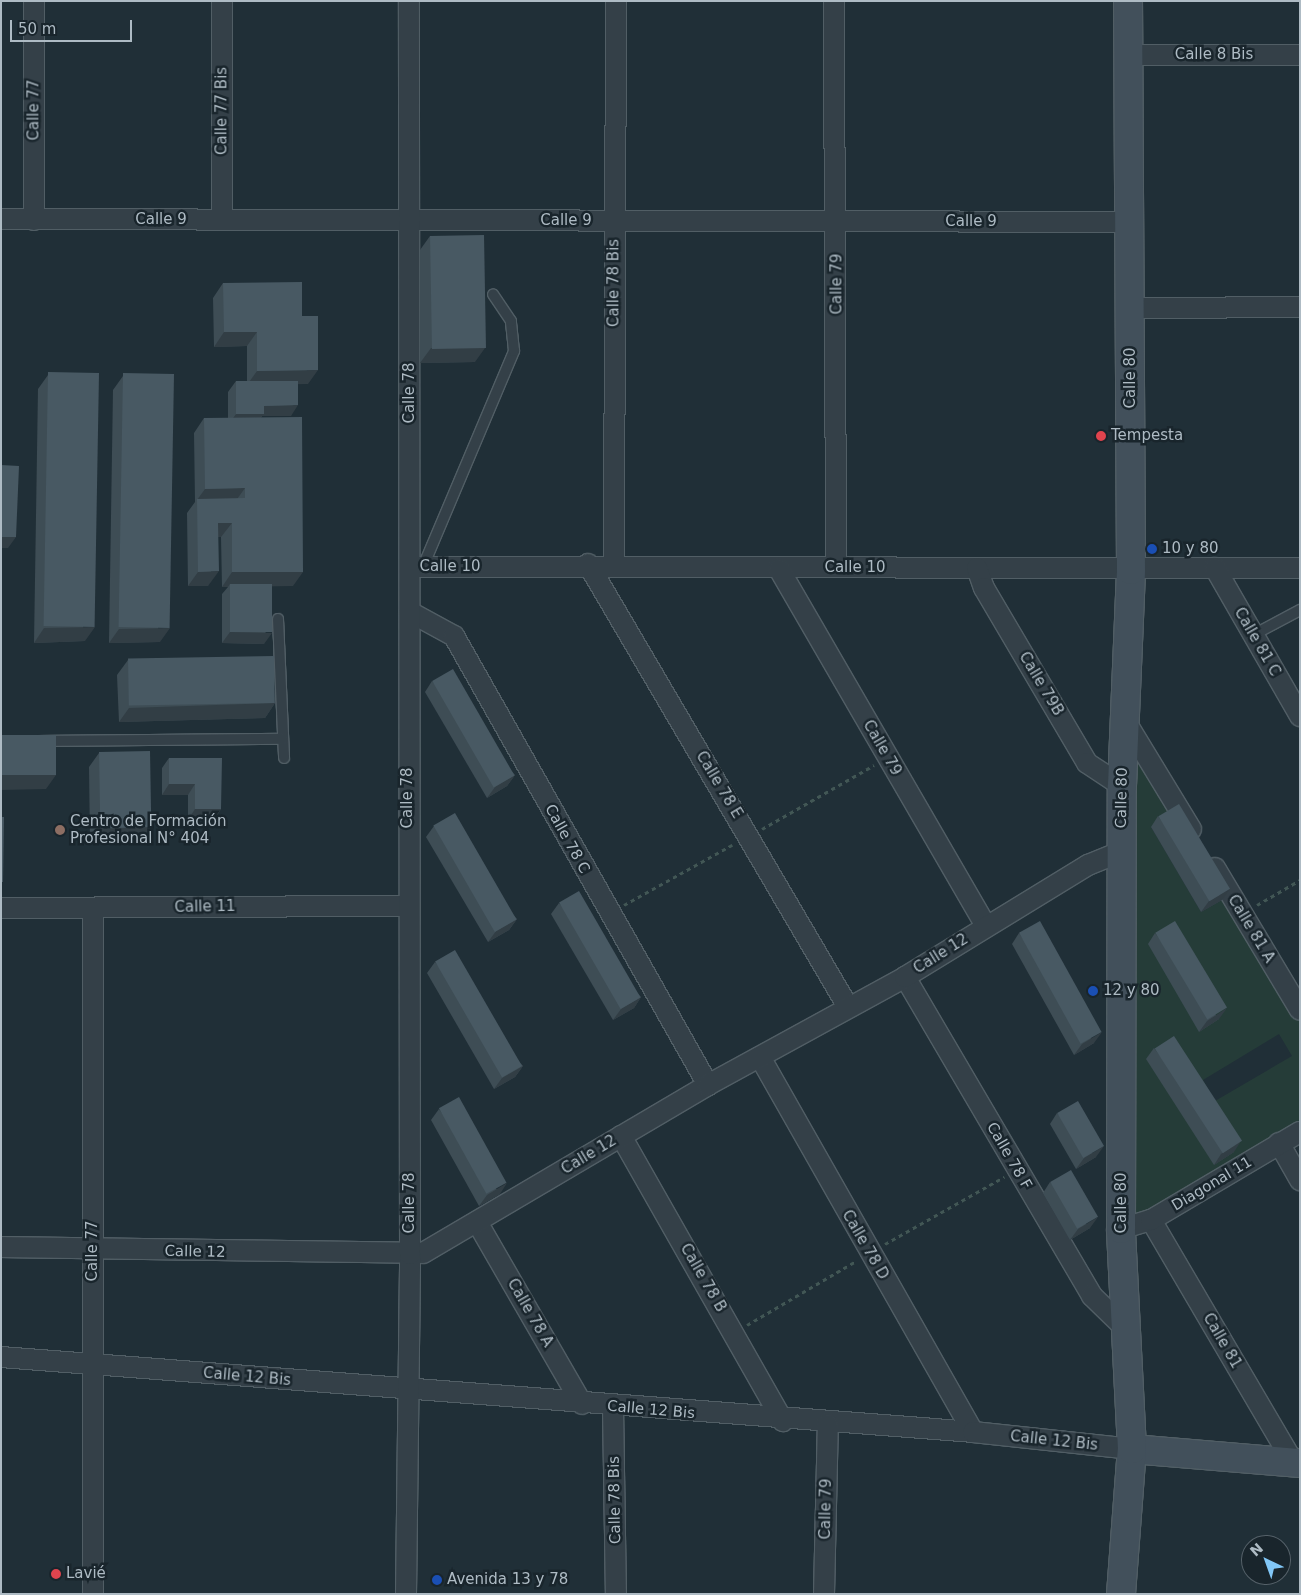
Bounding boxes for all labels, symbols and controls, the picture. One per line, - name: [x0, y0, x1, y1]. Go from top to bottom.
- scale bar: [12, 10, 135, 42]
- text: 50 m: [18, 20, 56, 38]
- street label: Calle 8 Bis: [1175, 46, 1253, 64]
- street label: Calle 77 Bis: [213, 67, 231, 155]
- street label: Calle 77: [25, 79, 43, 141]
- street label: Calle 9: [135, 211, 187, 229]
- street label: Calle 9: [540, 212, 592, 230]
- street label: Calle 9: [945, 213, 997, 231]
- street label: Calle 78 Bis: [605, 239, 623, 327]
- street label: Calle 79: [828, 253, 846, 315]
- street label: Calle 80: [1122, 347, 1140, 409]
- street label: Calle 78: [401, 362, 419, 424]
- place label: Tempesta: [1111, 427, 1183, 445]
- marker: Tempesta: [1095, 430, 1107, 442]
- place label: 10 y 80: [1162, 540, 1219, 558]
- marker: 10 y 80: [1146, 543, 1158, 555]
- street label: Calle 10: [419, 558, 481, 576]
- street label: Calle 10: [824, 559, 886, 577]
- street label: Calle 81 C: [1230, 604, 1284, 680]
- street label: Calle 79B: [1015, 649, 1067, 719]
- street label: Calle 79: [859, 717, 905, 779]
- street label: Calle 78 E: [692, 748, 746, 822]
- street label: Calle 78: [399, 767, 417, 829]
- street label: Calle 80: [1112, 767, 1132, 829]
- street label: Calle 78 C: [541, 801, 593, 877]
- place label: Centro de Formación Profesional N° 404: [70, 812, 226, 847]
- marker: Centro de Formación Profesional N° 404: [54, 824, 66, 836]
- street label: Calle 81 A: [1224, 892, 1278, 966]
- street label: Calle 11: [174, 897, 236, 917]
- street label: Calle 12: [910, 930, 972, 978]
- place label: 12 y 80: [1103, 982, 1160, 1000]
- marker: 12 y 80: [1087, 985, 1099, 997]
- street label: Calle 78 F: [983, 1119, 1035, 1193]
- street label: Calle 12: [558, 1132, 620, 1178]
- street label: Diagonal 11: [1169, 1153, 1255, 1215]
- street label: Calle 78: [401, 1172, 419, 1234]
- street label: Calle 80: [1113, 1172, 1131, 1234]
- street label: Calle 78 D: [838, 1207, 892, 1283]
- street label: Calle 77: [84, 1220, 102, 1282]
- street label: Calle 78 B: [676, 1241, 730, 1315]
- street label: Calle 12: [164, 1242, 226, 1262]
- street label: Calle 78 A: [503, 1276, 557, 1350]
- street label: Calle 81: [1199, 1310, 1245, 1372]
- street label: Calle 12 Bis: [202, 1364, 292, 1390]
- street label: Calle 12 Bis: [606, 1397, 696, 1423]
- street label: Calle 12 Bis: [1009, 1427, 1099, 1455]
- street label: Calle 78 Bis: [605, 1456, 625, 1544]
- street label: Calle 79: [816, 1478, 836, 1540]
- north arrow: [1241, 1535, 1291, 1585]
- text: N: [1247, 1540, 1266, 1559]
- place label: Lavié: [66, 1565, 106, 1583]
- marker: Lavié: [50, 1568, 62, 1580]
- place label: Avenida 13 y 78: [447, 1571, 568, 1589]
- marker: Avenida 13 y 78: [431, 1574, 443, 1586]

